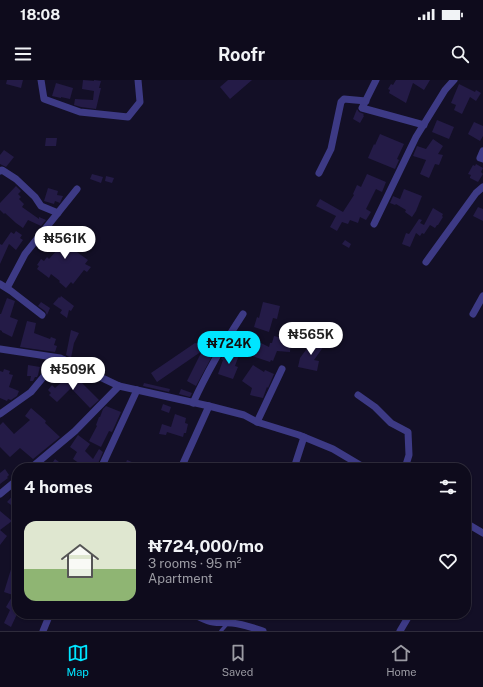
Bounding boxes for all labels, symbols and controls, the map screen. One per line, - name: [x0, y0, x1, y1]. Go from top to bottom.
- text: 18:08: [20, 6, 60, 23]
- icon: menu: [12, 43, 34, 65]
- icon: search: [449, 43, 471, 65]
- text: Roofr: [218, 44, 265, 65]
- pin: ₦561K: [37, 226, 93, 260]
- text: ₦561K: [43, 231, 87, 246]
- pin: ₦565K: [283, 322, 339, 356]
- text: ₦565K: [288, 327, 334, 342]
- pin: ₦724K: [201, 331, 257, 365]
- text: ₦724K: [206, 336, 252, 351]
- pin: ₦509K: [45, 357, 101, 391]
- text: ₦509K: [50, 362, 96, 377]
- icon: filters: [437, 476, 459, 498]
- text: 4 homes: [24, 477, 93, 497]
- text: ₦724,000/mo: [148, 536, 264, 556]
- icon: home: [56, 537, 104, 585]
- icon: heart: [437, 550, 459, 572]
- text: 3 rooms · 95 m²: [148, 556, 242, 571]
- text: Apartment: [148, 571, 213, 586]
- tab: Map: [66, 642, 89, 678]
- tab: Saved: [222, 642, 253, 678]
- tab: Home: [386, 642, 417, 678]

